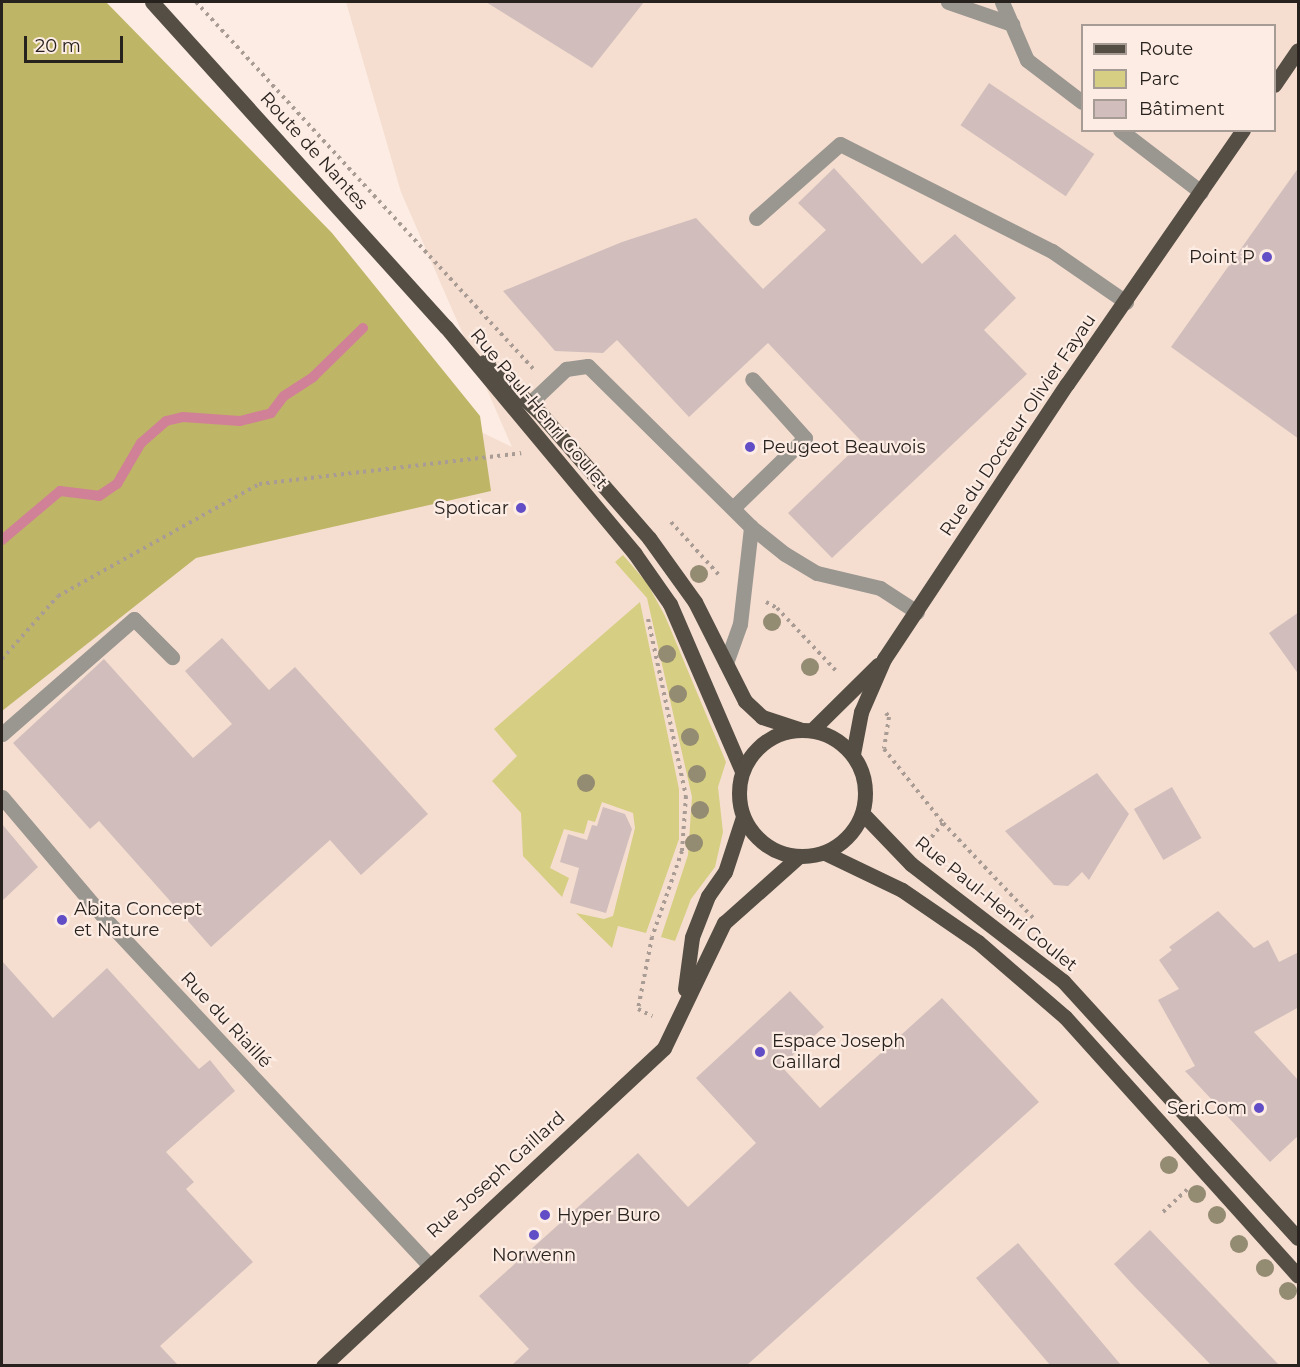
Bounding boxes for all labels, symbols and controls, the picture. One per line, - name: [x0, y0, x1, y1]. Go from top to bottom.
- scale bar: [27, 24, 126, 62]
- legend: [1081, 24, 1276, 132]
- text: 20 m: [35, 35, 81, 57]
- text: Route: [1139, 38, 1193, 60]
- text: Parc: [1139, 68, 1179, 90]
- street label: Route de Nantes: [256, 88, 372, 214]
- text: Bâtiment: [1139, 98, 1225, 120]
- place label: Point P: [1189, 246, 1255, 268]
- marker: Point P: [1260, 250, 1274, 264]
- street label: Rue du Docteur Olivier Fayau: [935, 310, 1101, 540]
- street label: Rue Paul-Henri Goulet: [466, 325, 612, 493]
- place label: Peugeot Beauvois: [762, 436, 925, 458]
- marker: Peugeot Beauvois: [743, 440, 757, 454]
- place label: Spoticar: [434, 497, 509, 519]
- marker: Spoticar: [514, 501, 528, 515]
- street label: Rue Paul-Henri Goulet: [911, 832, 1081, 976]
- place label: Abita Concept et Nature: [74, 899, 202, 942]
- marker: Abita Concept et Nature: [55, 913, 69, 927]
- street label: Rue du Riaillé: [176, 967, 276, 1073]
- place label: Espace Joseph Gaillard: [772, 1031, 905, 1074]
- marker: Espace Joseph Gaillard: [753, 1045, 767, 1059]
- place label: Seri.Com: [1167, 1097, 1247, 1119]
- marker: Seri.Com: [1252, 1101, 1266, 1115]
- street label: Rue Joseph Gaillard: [422, 1107, 570, 1243]
- place label: Hyper Buro: [557, 1204, 660, 1226]
- marker: Hyper Buro: [538, 1208, 552, 1222]
- marker: Norwenn: [527, 1228, 541, 1242]
- place label: Norwenn: [492, 1244, 576, 1266]

